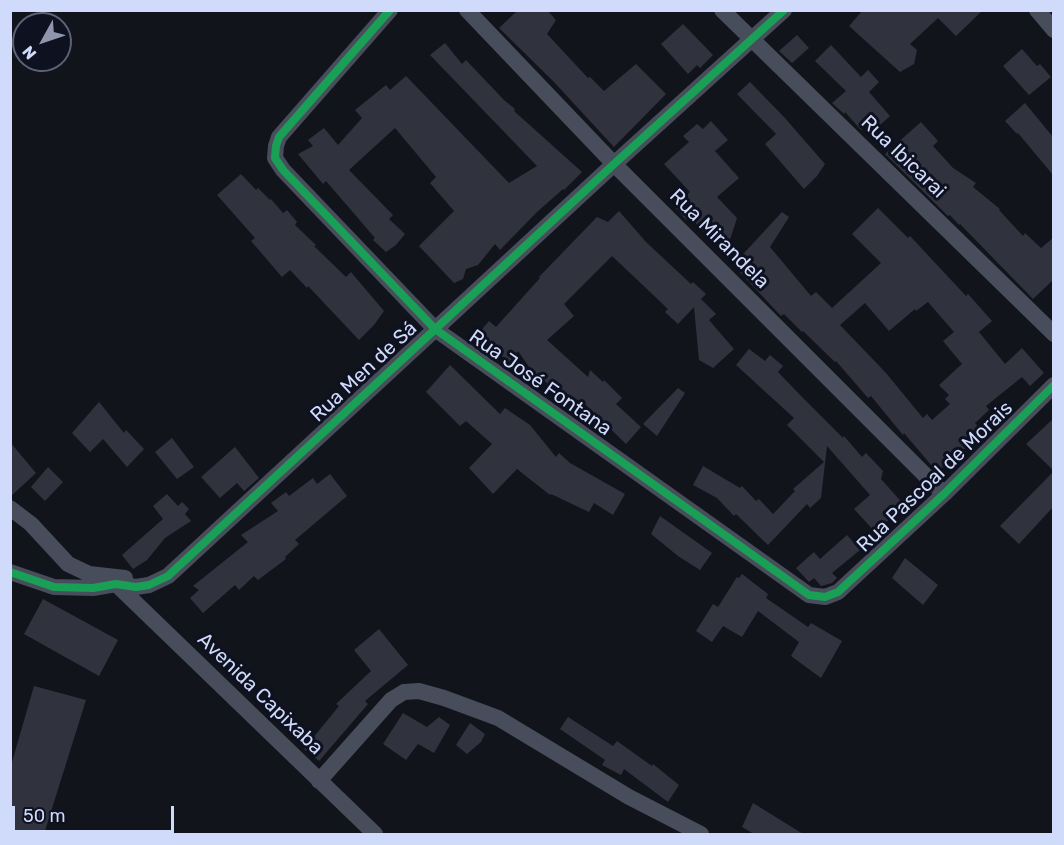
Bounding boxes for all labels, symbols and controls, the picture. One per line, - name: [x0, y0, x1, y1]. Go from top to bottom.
- north arrow: [12, 12, 72, 72]
- text: N: [18, 42, 40, 63]
- street label: Rua Ibicarai: [856, 111, 950, 203]
- street label: Rua Mirandela: [664, 184, 774, 294]
- street label: Rua Men de Sá: [306, 317, 422, 427]
- street label: Rua José Fontana: [464, 325, 616, 441]
- street label: Rua Pascoal de Morais: [852, 396, 1018, 558]
- street label: Avenida Capixaba: [192, 628, 328, 760]
- scale bar: [15, 794, 177, 832]
- text: 50 m: [23, 805, 66, 827]

